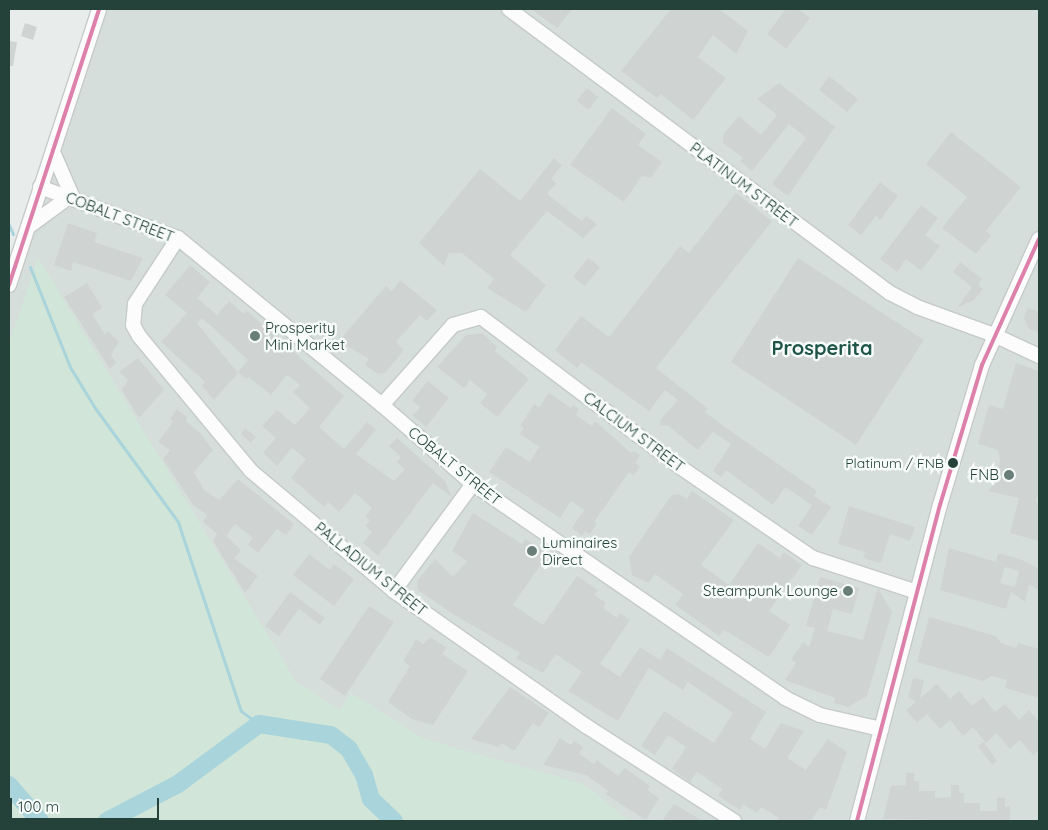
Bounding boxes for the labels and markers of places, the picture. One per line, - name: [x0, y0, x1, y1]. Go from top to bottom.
- place label: Prosperity Mini Market: [265, 318, 345, 353]
- marker: Prosperity Mini Market: [249, 330, 261, 342]
- place label: Platinum / FNB: [845, 455, 944, 471]
- marker: Platinum / FNB: [948, 458, 958, 468]
- place label: FNB: [970, 466, 999, 484]
- marker: FNB: [1003, 469, 1015, 481]
- place label: Luminaires Direct: [542, 533, 617, 568]
- marker: Luminaires Direct: [526, 545, 538, 557]
- place label: Steampunk Lounge: [703, 582, 838, 600]
- marker: Steampunk Lounge: [842, 585, 854, 597]

